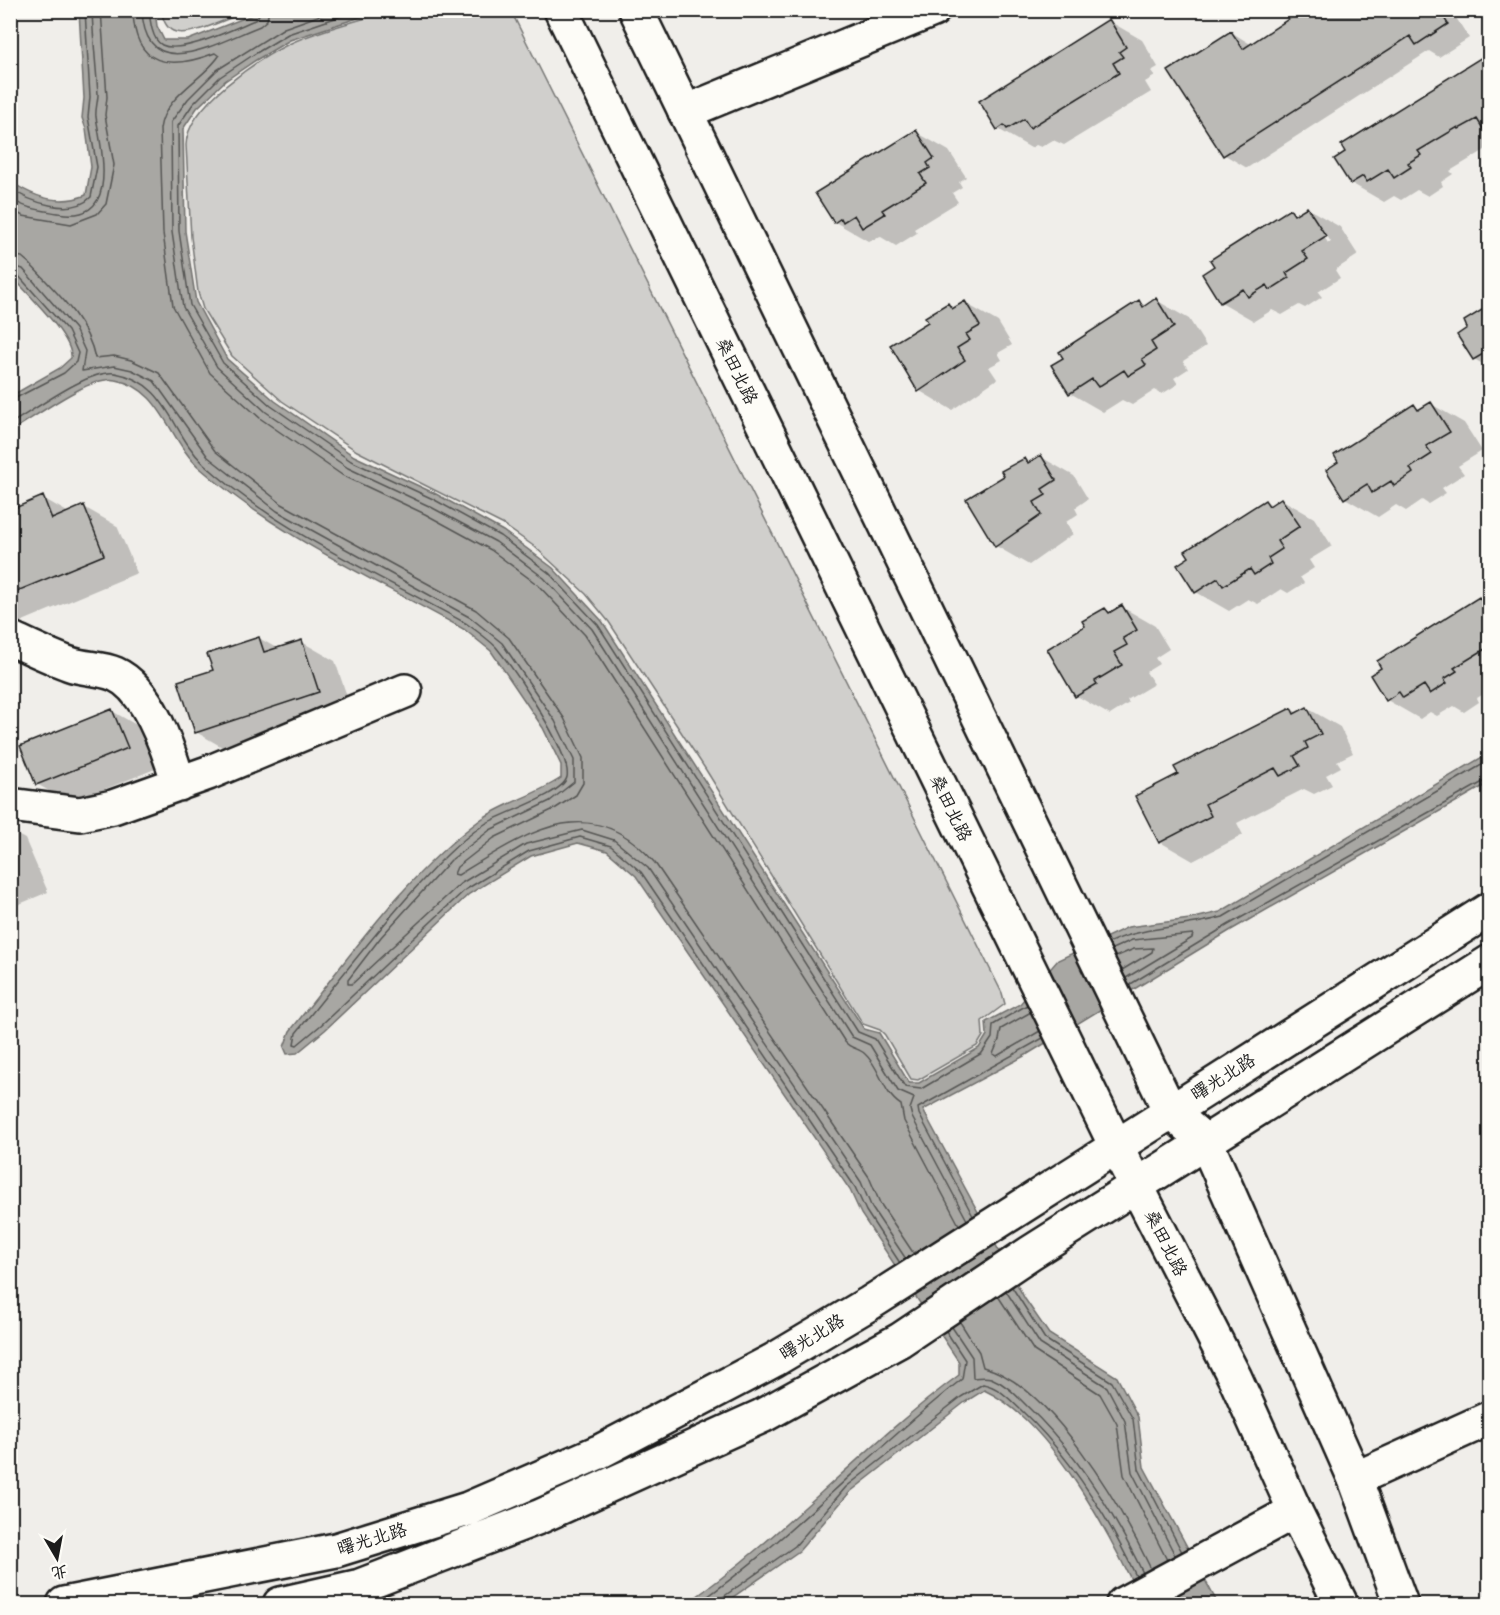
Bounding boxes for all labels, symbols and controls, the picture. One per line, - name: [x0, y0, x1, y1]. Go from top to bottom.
- street label: 桑田北路: [707, 332, 767, 410]
- street label: 桑田北路: [921, 769, 981, 847]
- street label: 曙光北路: [1184, 1044, 1262, 1110]
- street label: 桑田北路: [1135, 1204, 1197, 1282]
- street label: 曙光北路: [773, 1305, 851, 1369]
- street label: 曙光北路: [333, 1513, 411, 1565]
- north arrow: [27, 1528, 87, 1588]
- text: 北: [49, 1557, 70, 1588]

